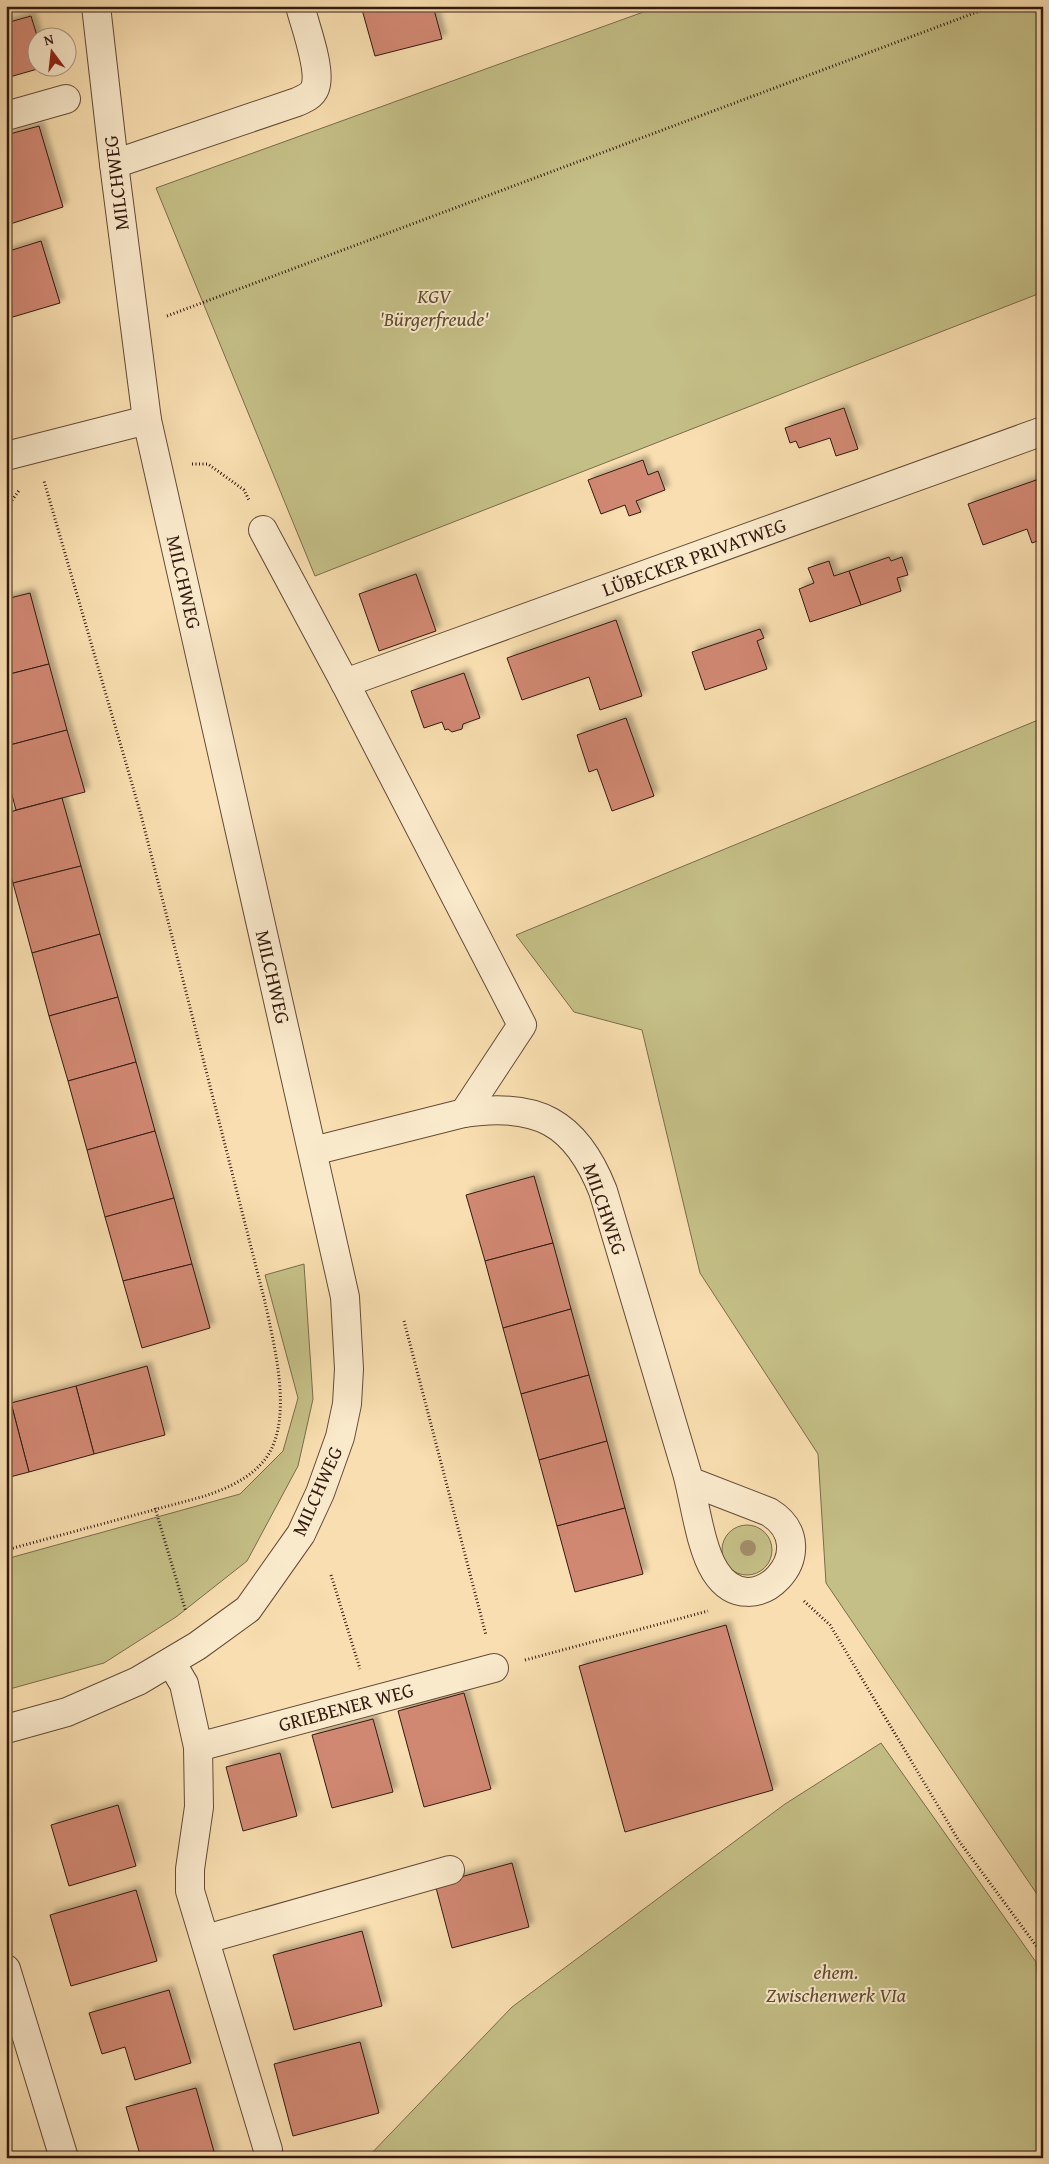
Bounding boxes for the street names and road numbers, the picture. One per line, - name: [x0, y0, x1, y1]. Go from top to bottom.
- street label: MILCHWEG: [95, 134, 136, 232]
- street label: LÜBECKER PRIVATWEG: [598, 510, 790, 603]
- street label: MILCHWEG: [160, 532, 209, 632]
- street label: MILCHWEG: [249, 927, 298, 1027]
- street label: MILCHWEG: [576, 1159, 635, 1259]
- street label: MILCHWEG: [284, 1441, 349, 1540]
- street label: GRIEBENER WEG: [275, 1674, 417, 1739]

